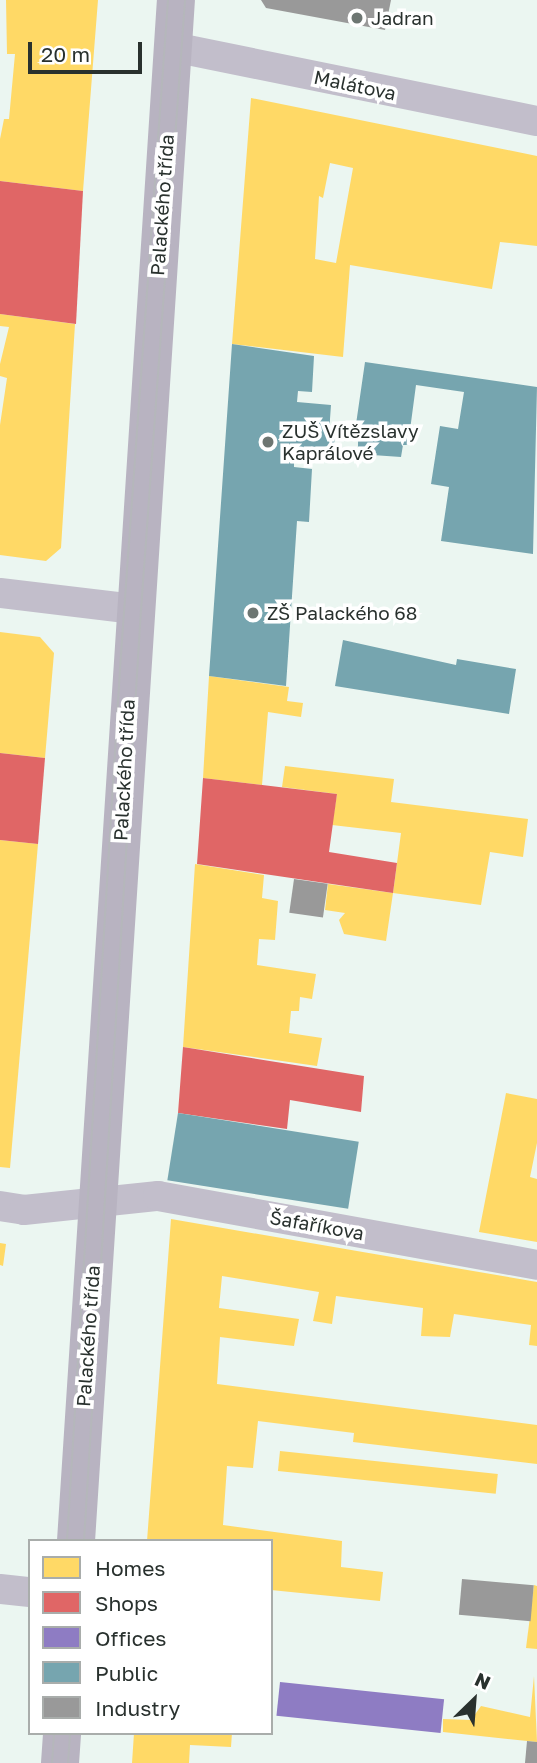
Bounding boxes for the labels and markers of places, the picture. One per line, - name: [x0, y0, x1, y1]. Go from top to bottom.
- place label: Jadran: [371, 7, 434, 29]
- marker: Jadran: [349, 10, 365, 26]
- place label: ZUŠ Vítězslavy Kaprálové: [282, 420, 419, 464]
- marker: ZUŠ Vítězslavy Kaprálové: [260, 434, 276, 450]
- place label: ZŠ Palackého 68: [267, 602, 417, 624]
- marker: ZŠ Palackého 68: [245, 605, 261, 621]

